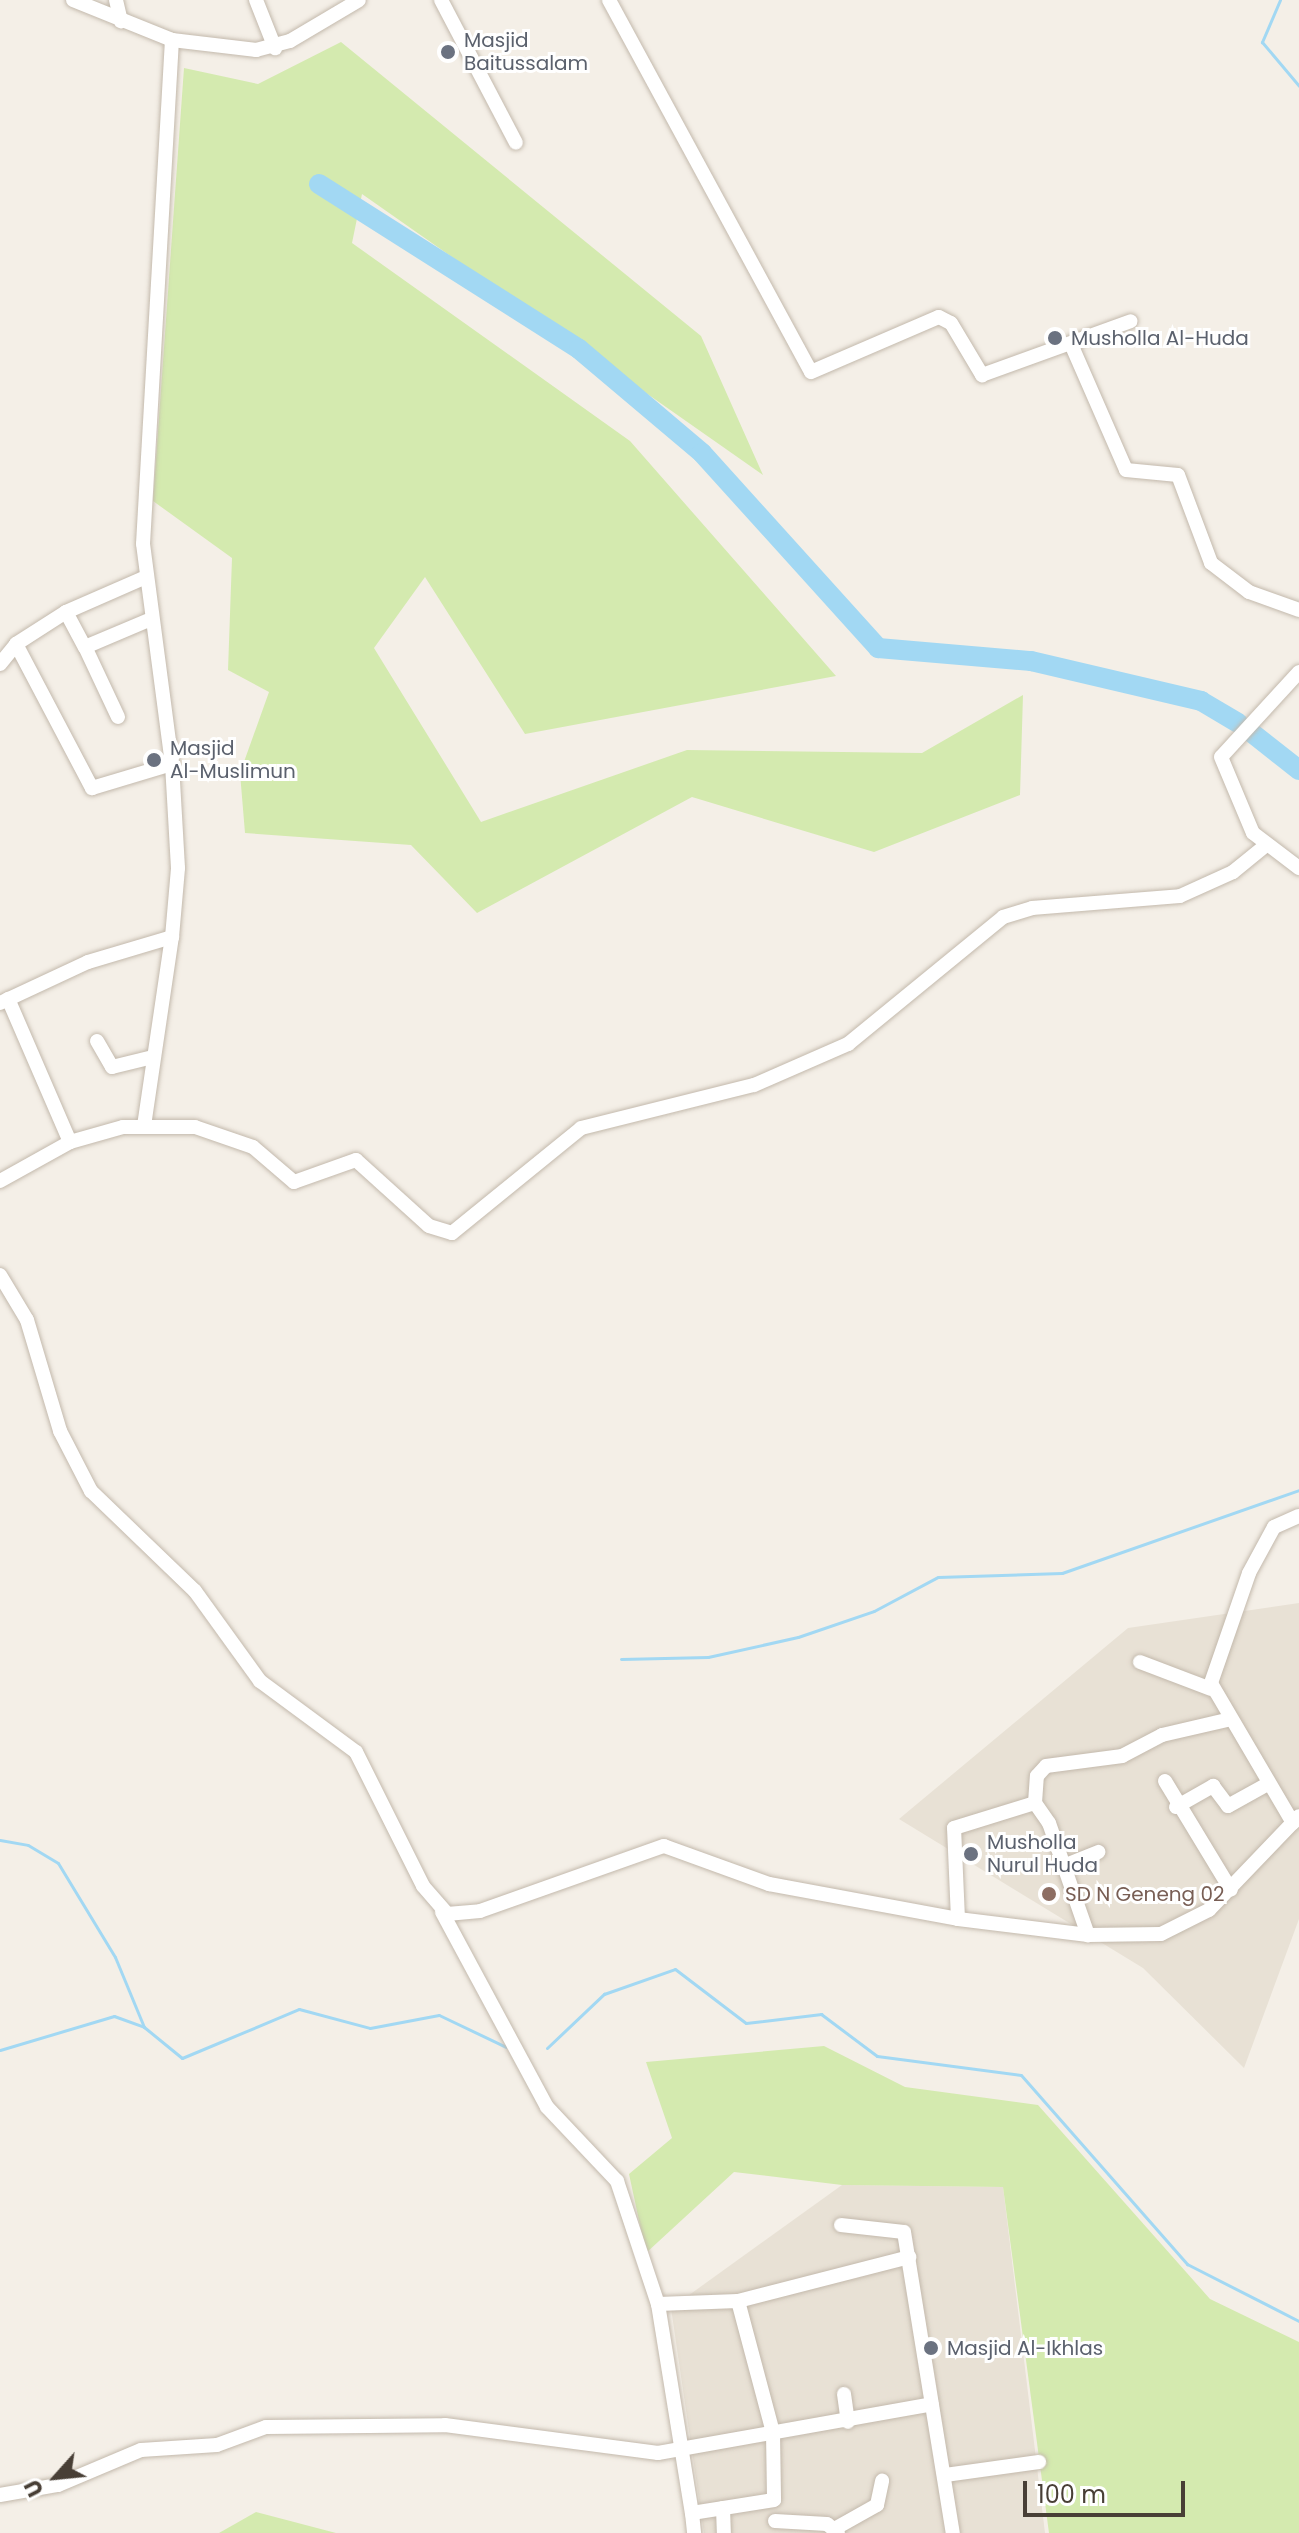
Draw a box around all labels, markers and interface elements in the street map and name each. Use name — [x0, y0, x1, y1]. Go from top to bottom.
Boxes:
place label: Masjid Baitussalam — [464, 28, 588, 75]
marker: Masjid Baitussalam — [439, 43, 457, 61]
place label: Musholla Al-Huda — [1071, 326, 1249, 350]
marker: Musholla Al-Huda — [1046, 329, 1064, 347]
place label: Masjid Al-Muslimun — [170, 736, 296, 783]
marker: Masjid Al-Muslimun — [145, 751, 163, 769]
place label: Musholla Nurul Huda — [987, 1830, 1098, 1877]
marker: Musholla Nurul Huda — [962, 1845, 980, 1863]
place label: SD N Geneng 02 — [1065, 1882, 1224, 1906]
marker: SD N Geneng 02 — [1040, 1885, 1058, 1903]
place label: Masjid Al-Ikhlas — [947, 2336, 1103, 2360]
marker: Masjid Al-Ikhlas — [922, 2339, 940, 2357]
north arrow — [16, 2437, 96, 2517]
scale bar — [1027, 2465, 1189, 2515]
text: U — [17, 2474, 52, 2502]
text: 100 m — [1037, 2478, 1106, 2511]

